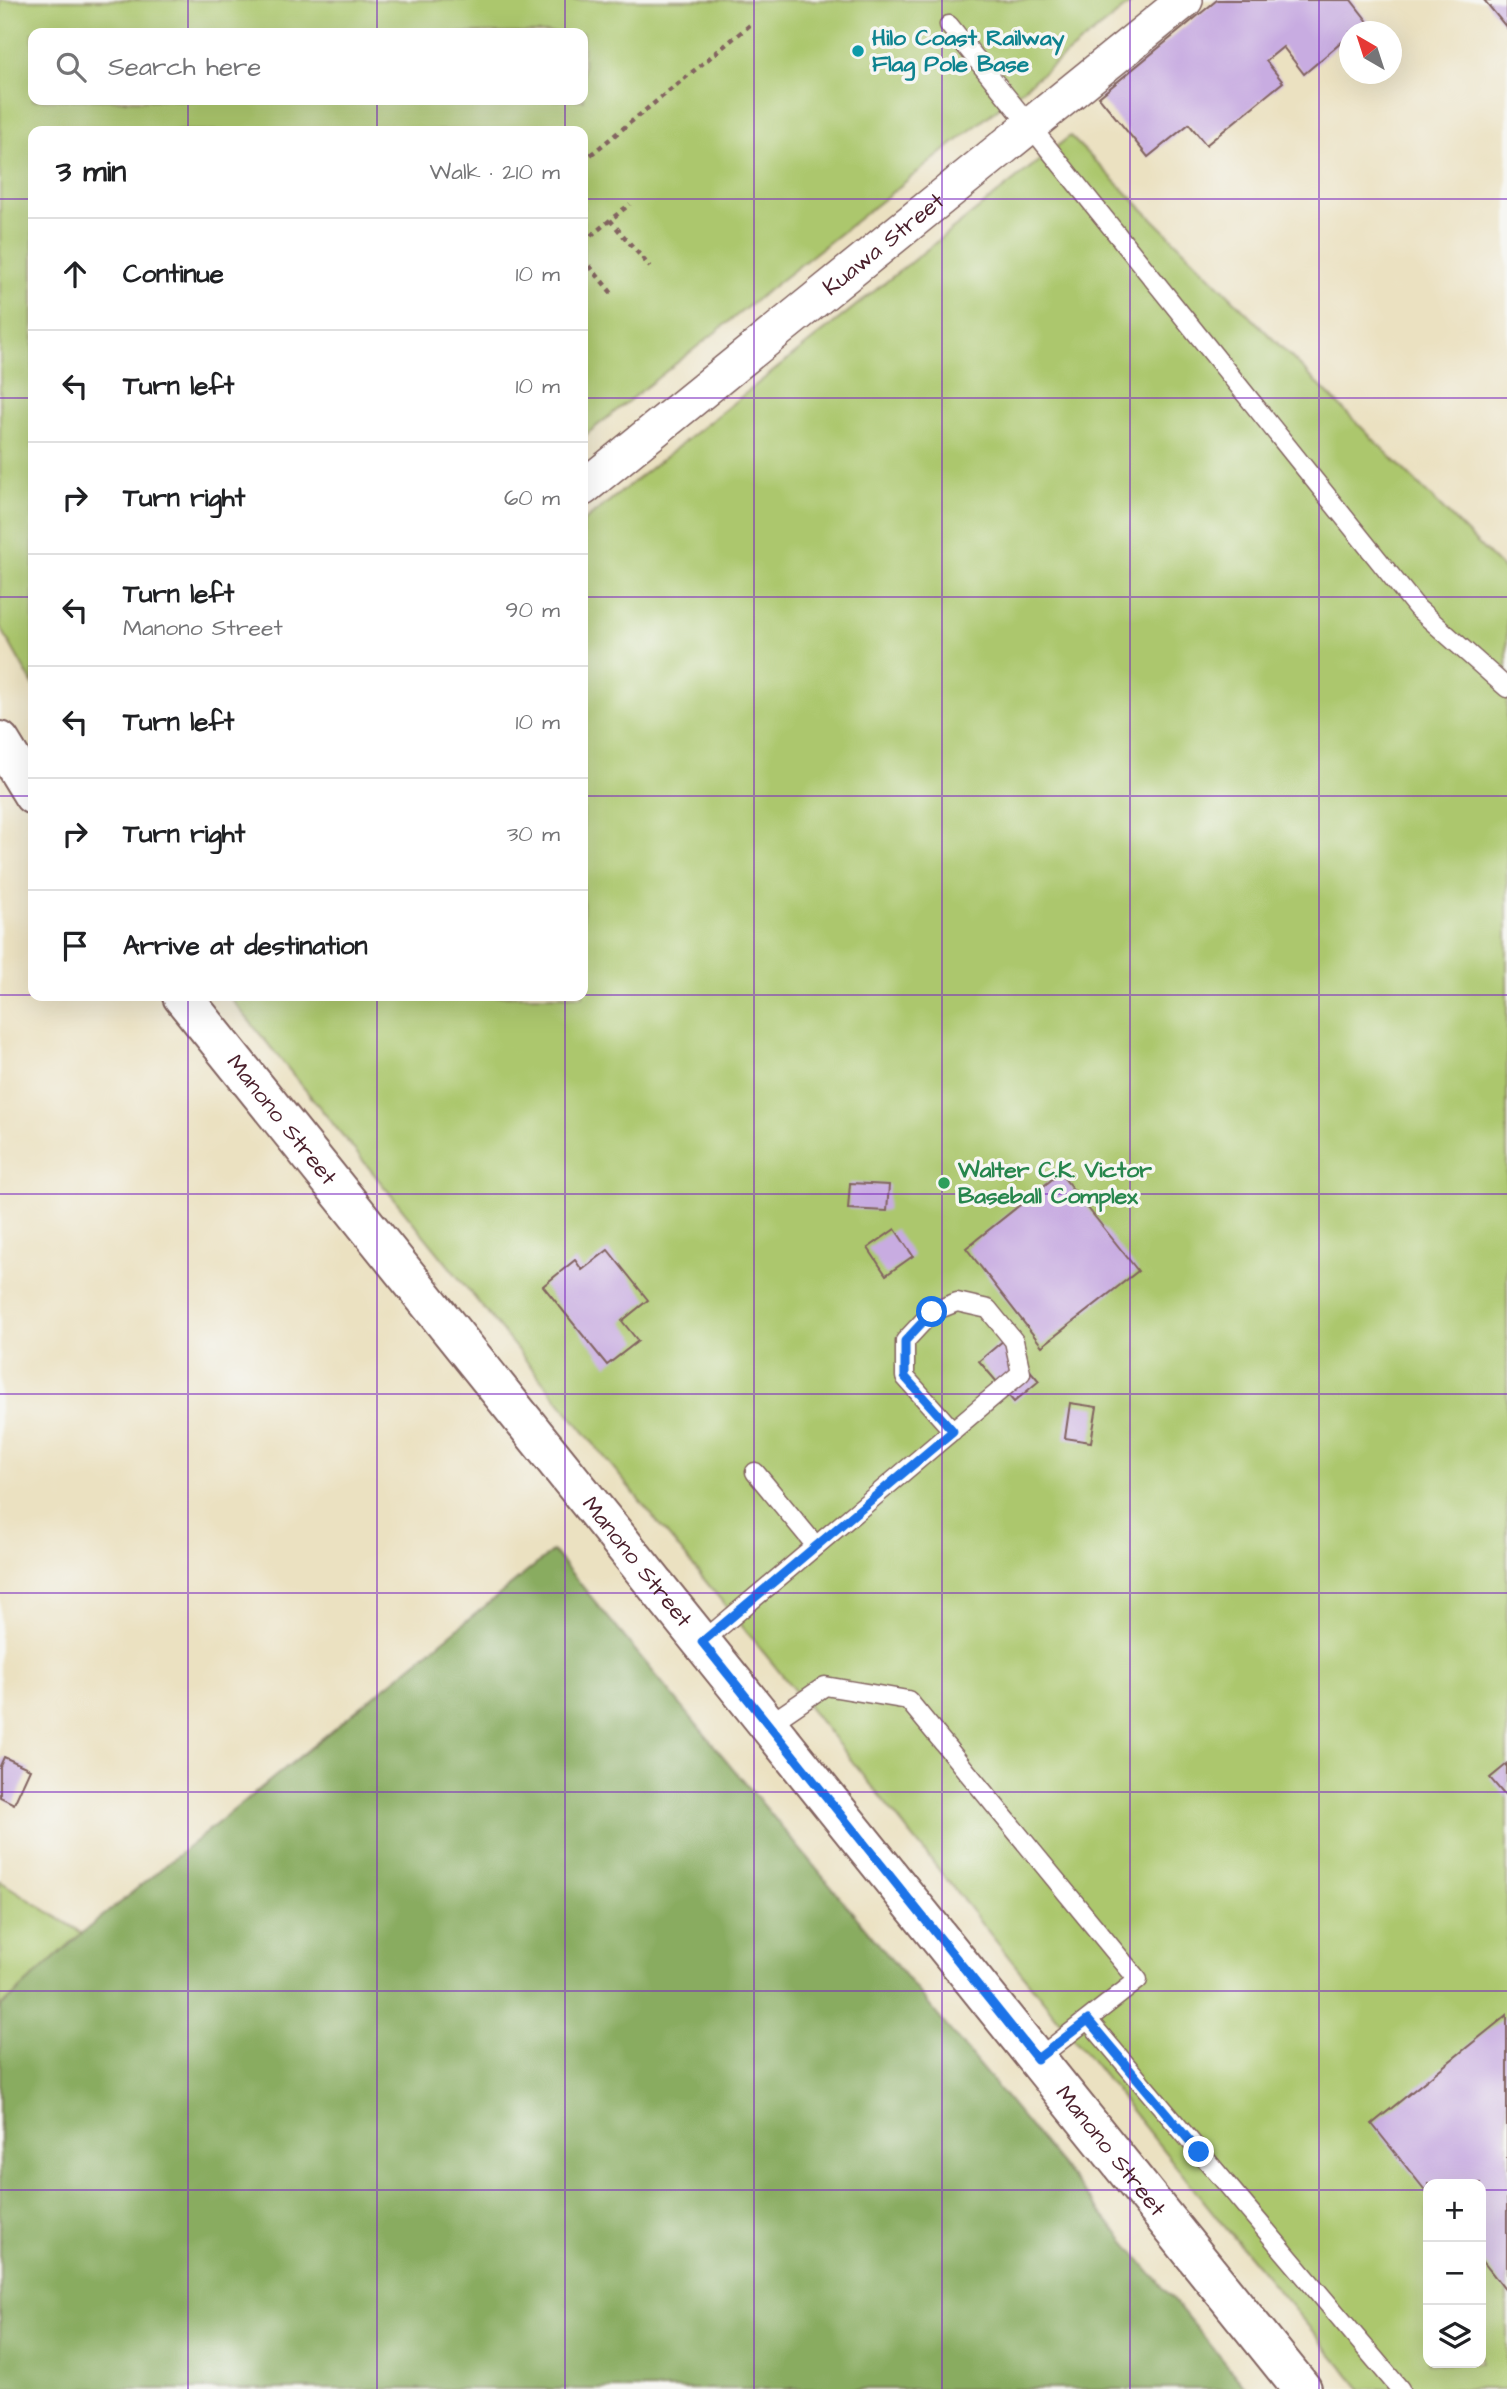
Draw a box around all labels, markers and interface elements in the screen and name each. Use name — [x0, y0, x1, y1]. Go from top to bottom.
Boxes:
north arrow — [1339, 21, 1402, 84]
place label: Hilo Coast Railway Flag Pole Base — [872, 22, 1065, 81]
search box — [28, 28, 588, 105]
marker: Hilo Coast Railway Flag Pole Base — [850, 43, 866, 59]
icon: search — [52, 48, 90, 86]
text: Search here — [108, 49, 261, 85]
text: 3 min — [56, 151, 126, 193]
text: Walk · 210 m — [430, 156, 560, 188]
street label: Kuawa Street — [816, 185, 952, 303]
icon: ahead — [56, 255, 94, 293]
text: Continue — [123, 256, 224, 292]
text: 10 m — [515, 258, 560, 290]
icon: left — [56, 367, 94, 405]
text: Turn left — [123, 368, 234, 404]
text: 10 m — [515, 370, 560, 402]
icon: right — [56, 479, 94, 517]
text: Turn right — [123, 480, 245, 516]
text: 60 m — [504, 482, 560, 514]
text: Turn left — [123, 576, 234, 612]
icon: left — [56, 591, 94, 629]
text: 90 m — [505, 594, 560, 626]
text: Manono Street — [123, 612, 283, 644]
icon: left — [56, 703, 94, 741]
text: Turn left — [123, 704, 234, 740]
text: 10 m — [515, 706, 560, 738]
icon: right — [56, 815, 94, 853]
text: Turn right — [123, 816, 245, 852]
text: 30 m — [507, 818, 560, 850]
icon: arrive — [56, 927, 94, 965]
text: Arrive at destination — [123, 928, 368, 964]
street label: Manono Street — [219, 1048, 345, 1193]
place label: Walter C.K. Victor Baseball Complex — [957, 1154, 1152, 1212]
marker: Walter C.K. Victor Baseball Complex — [936, 1175, 952, 1191]
route start — [916, 1296, 947, 1327]
street label: Manono Street — [574, 1489, 700, 1635]
street label: Manono Street — [1048, 2079, 1174, 2224]
route end — [1183, 2136, 1214, 2167]
map controls — [1423, 2179, 1486, 2368]
button: + — [1423, 2179, 1486, 2242]
button: − — [1423, 2242, 1486, 2305]
button: layers — [1423, 2305, 1486, 2368]

